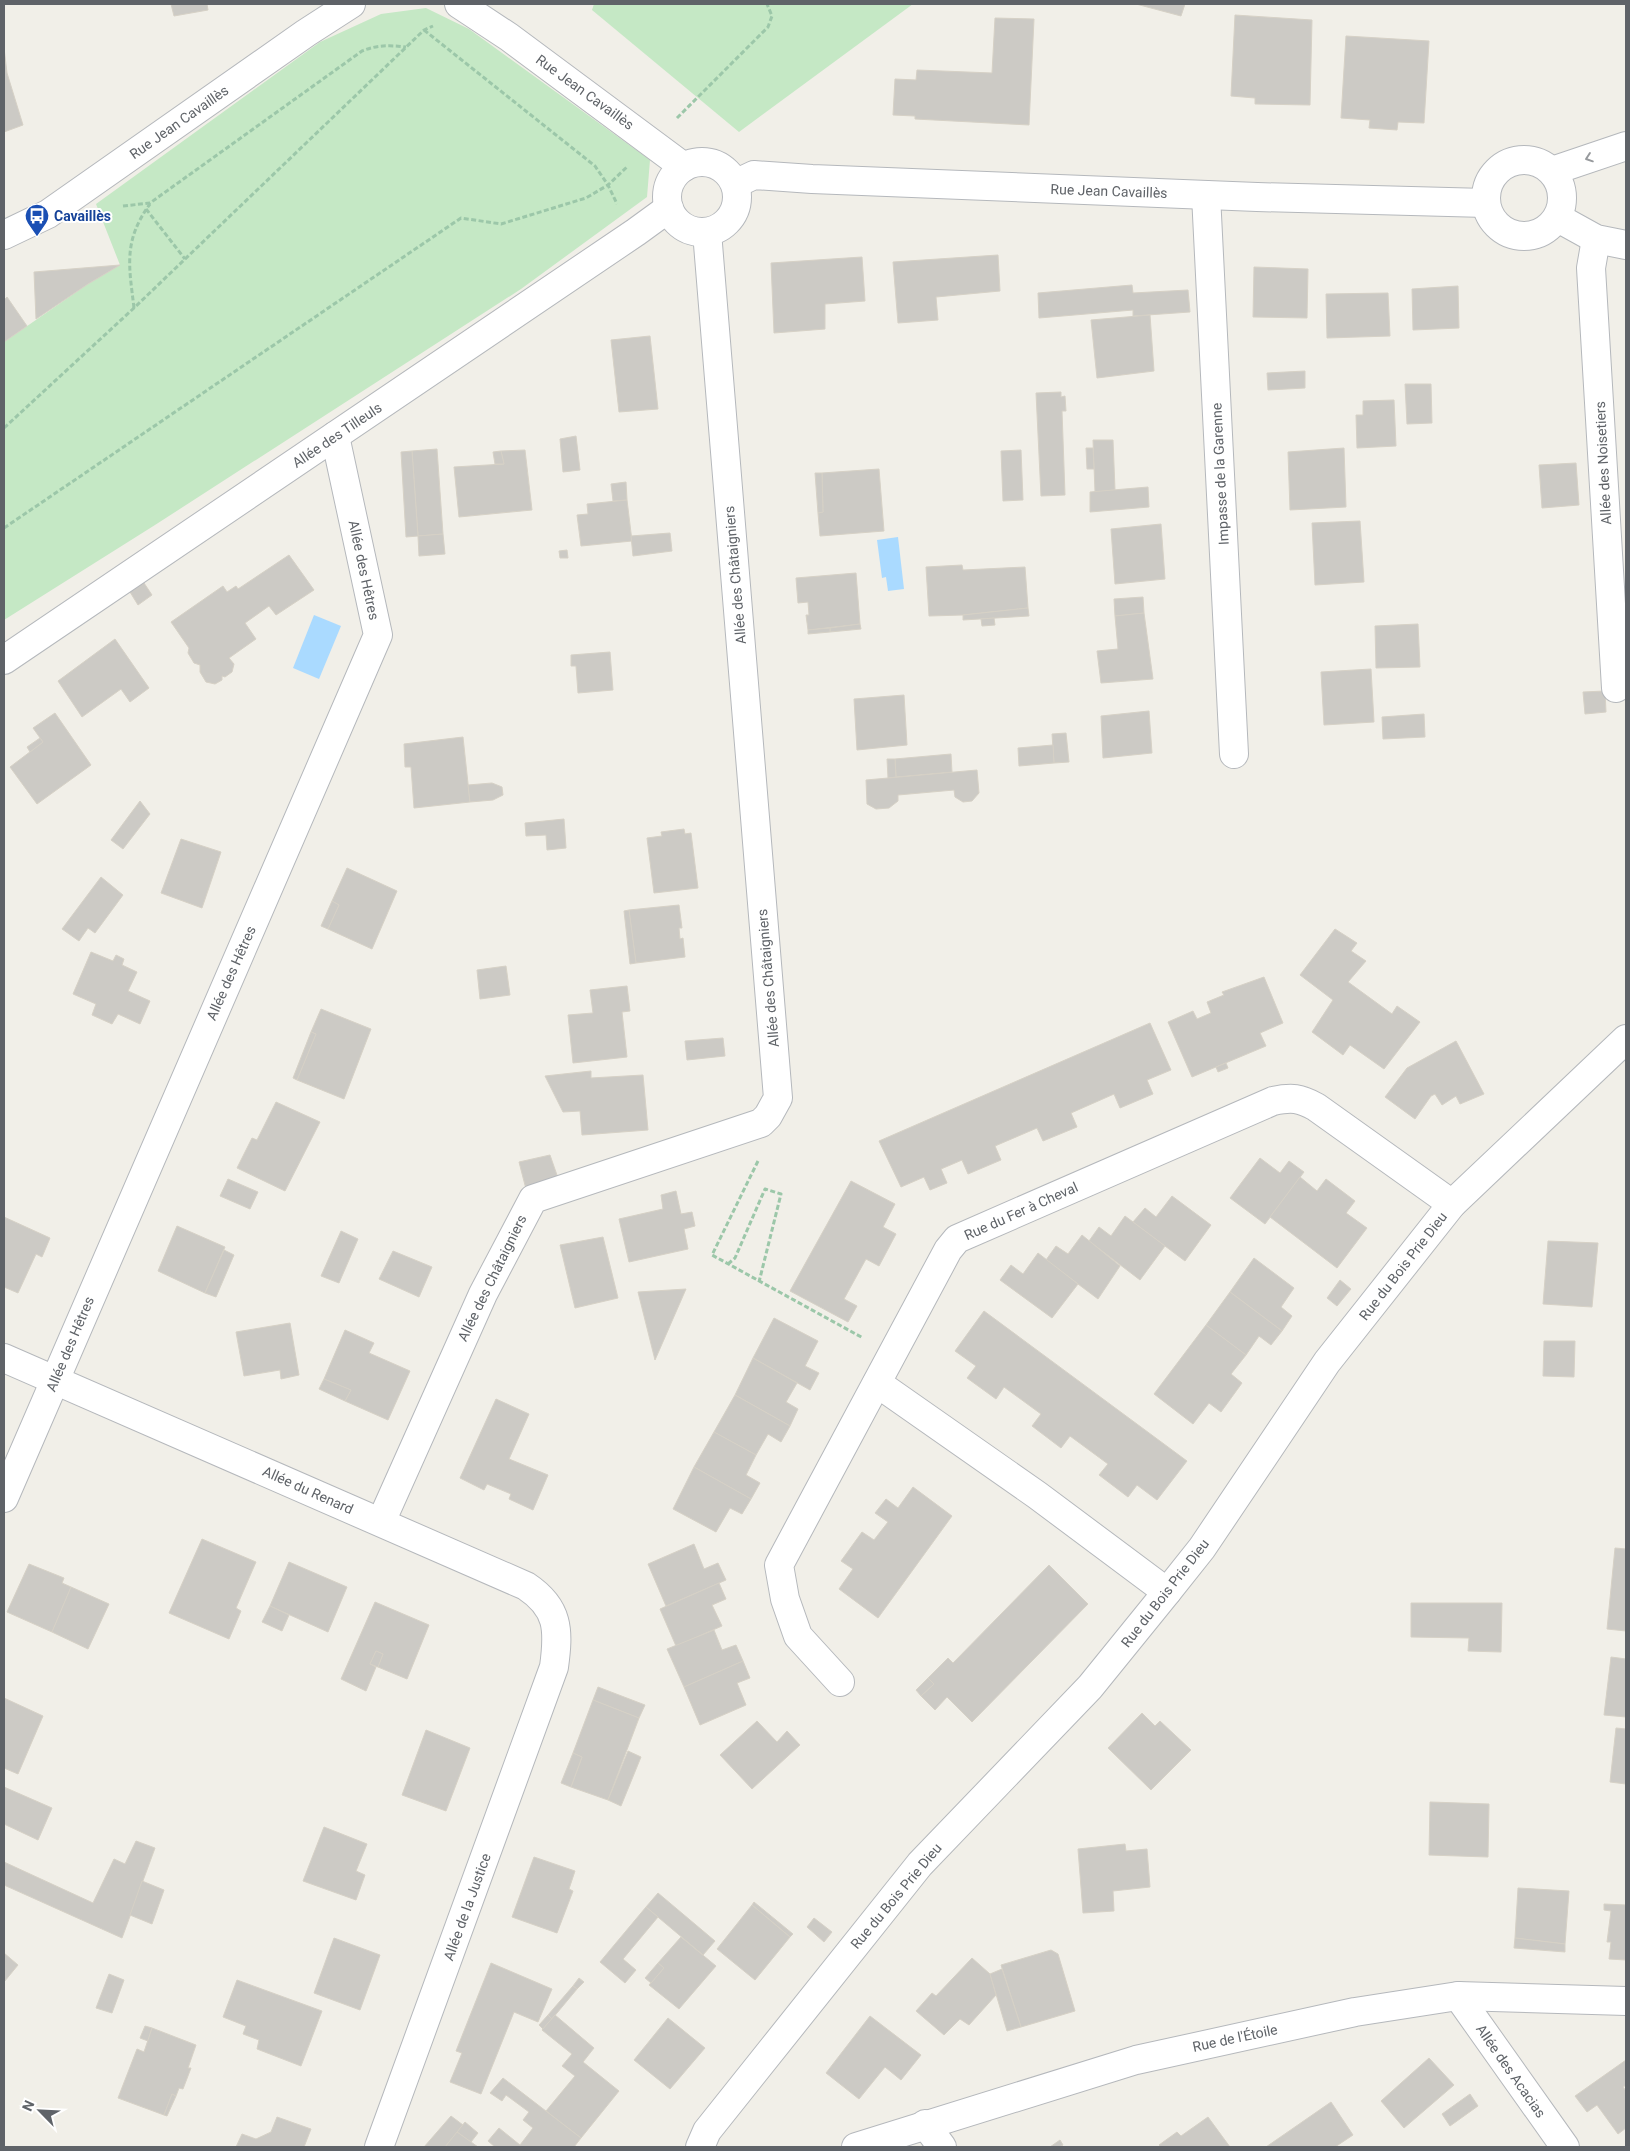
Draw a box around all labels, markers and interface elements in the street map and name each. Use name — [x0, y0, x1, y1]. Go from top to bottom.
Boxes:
street label: Rue Jean Cavaillès — [533, 51, 637, 133]
street label: Rue Jean Cavaillès — [126, 82, 232, 162]
one-way arrow — [1585, 153, 1594, 163]
street label: Rue Jean Cavaillès — [1050, 181, 1168, 201]
bus stop icon: Cavaillès — [24, 203, 50, 237]
place label: Cavaillès — [54, 208, 111, 224]
street label: Allée des Tilleuls — [289, 399, 385, 471]
street label: Allée des Noisetiers — [1592, 401, 1614, 525]
street label: Impasse de la Garenne — [1208, 403, 1232, 545]
street label: Allée des Châtaigniers — [721, 505, 749, 645]
street label: Allée des Hêtres — [346, 519, 382, 621]
street label: Allée des Châtaigniers — [754, 908, 782, 1048]
street label: Allée des Hêtres — [203, 923, 259, 1023]
street label: Rue du Fer à Cheval — [962, 1179, 1080, 1243]
street label: Rue du Bois Prie Dieu — [1356, 1209, 1450, 1323]
street label: Allée des Châtaigniers — [454, 1212, 530, 1344]
street label: Allée des Hêtres — [43, 1294, 97, 1394]
street label: Allée du Renard — [260, 1463, 356, 1517]
street label: Rue du Bois Prie Dieu — [1118, 1536, 1212, 1650]
street label: Rue du Bois Prie Dieu — [847, 1840, 945, 1952]
street label: Allée de la Justice — [440, 1851, 494, 1963]
street label: Rue de l'Étoile — [1191, 2020, 1279, 2055]
street label: Allée des Acacias — [1473, 2021, 1549, 2121]
north arrow — [15, 2086, 65, 2136]
text: N — [19, 2098, 37, 2113]

